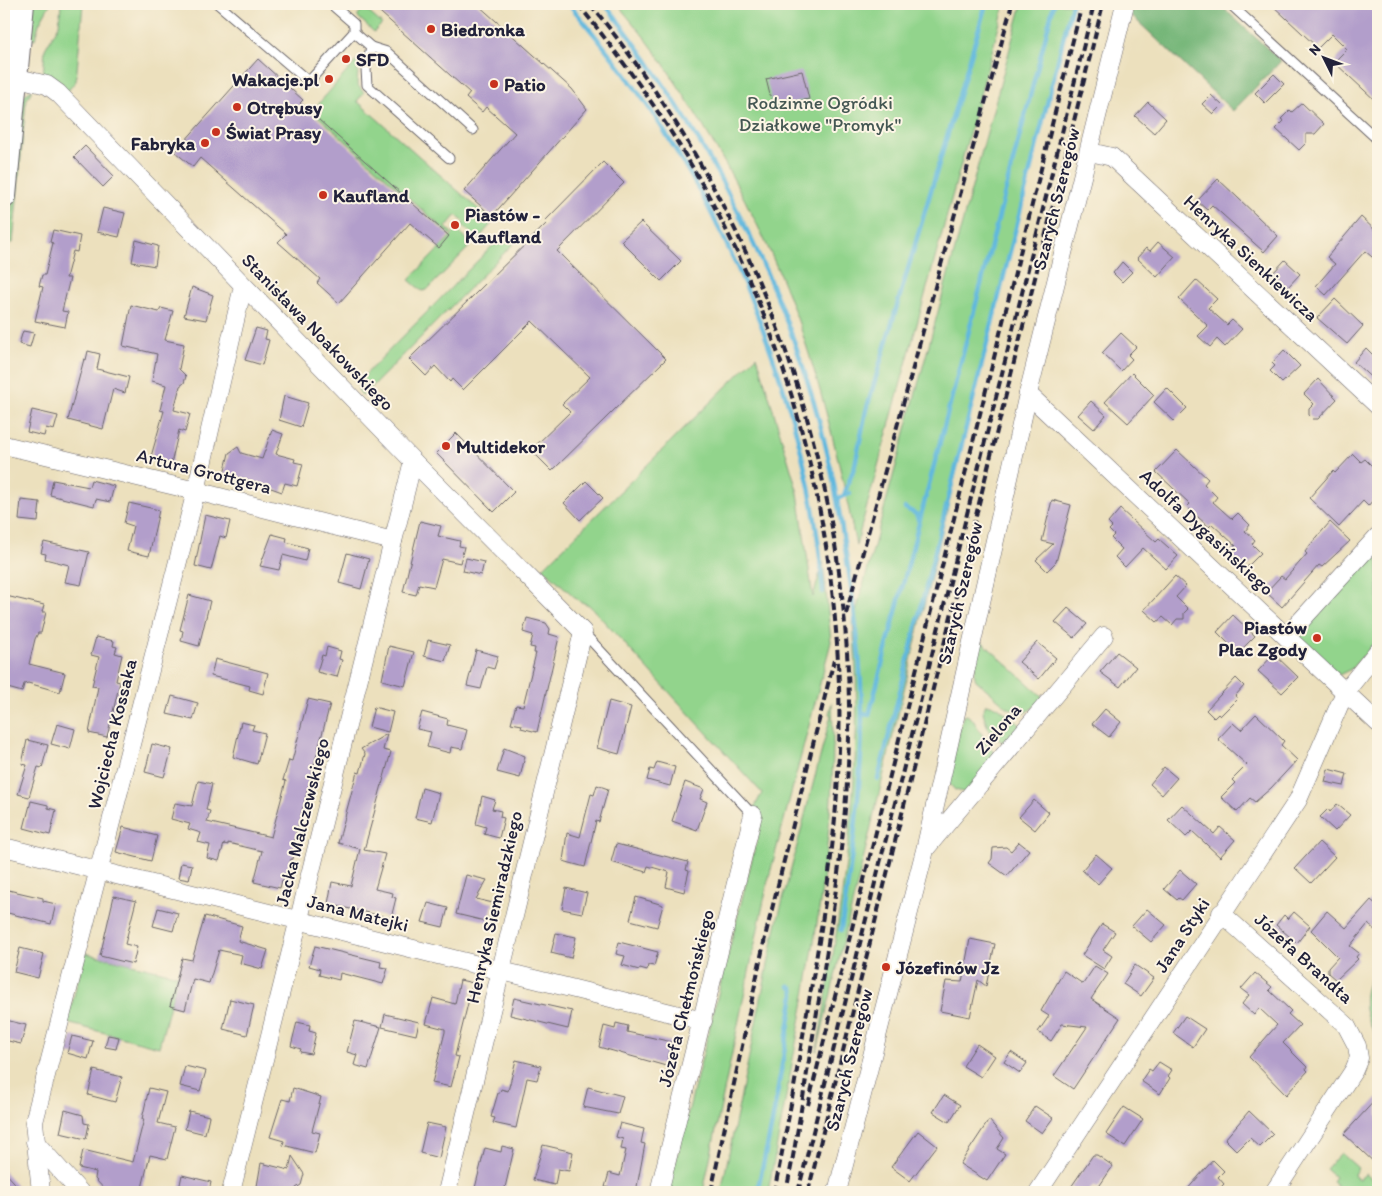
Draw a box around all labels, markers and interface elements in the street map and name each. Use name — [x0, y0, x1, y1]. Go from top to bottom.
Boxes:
place label: Biedronka — [441, 18, 526, 41]
marker: Biedronka — [425, 23, 437, 35]
north arrow — [1300, 32, 1350, 82]
text: N — [1305, 40, 1324, 59]
place label: SFD — [356, 48, 390, 71]
marker: SFD — [340, 53, 352, 65]
place label: Wakacje.pl — [232, 68, 320, 91]
marker: Wakacje.pl — [323, 73, 335, 85]
place label: Patio — [504, 73, 546, 96]
marker: Patio — [488, 78, 500, 90]
park label: Rodzinne Ogródki Działkowe "Promyk" — [739, 91, 901, 136]
place label: Otrębusy — [247, 96, 322, 119]
marker: Otrębusy — [231, 101, 243, 113]
place label: Świat Prasy — [226, 121, 321, 144]
street label: Szarych Szeregów — [1027, 125, 1085, 273]
marker: Świat Prasy — [210, 126, 222, 138]
place label: Fabryka — [131, 132, 196, 155]
marker: Fabryka — [199, 137, 211, 149]
place label: Kaufland — [333, 184, 410, 207]
marker: Kaufland — [317, 189, 329, 201]
street label: Henryka Sienkiewicza — [1179, 190, 1323, 326]
place label: Piastów - Kaufland — [465, 203, 542, 248]
marker: Piastów - Kaufland — [449, 219, 461, 231]
street label: Stanisława Noakowskiego — [237, 249, 399, 415]
place label: Multidekor — [456, 435, 546, 458]
marker: Multidekor — [440, 440, 452, 452]
street label: Artura Grottgera — [134, 443, 274, 499]
street label: Adolfa Dygasińskiego — [1135, 464, 1279, 600]
street label: Szarych Szeregów — [932, 519, 988, 667]
place label: Piastów Plac Zgody — [1218, 616, 1307, 661]
marker: Piastów Plac Zgody — [1311, 632, 1323, 644]
street label: Wojciecha Kossaka — [82, 656, 142, 812]
street label: Zielona — [970, 699, 1026, 759]
street label: Jacka Malczewskiego — [270, 735, 334, 909]
street label: Henryka Siemiradzkiego — [461, 808, 527, 1006]
street label: Jana Matejki — [305, 889, 411, 937]
street label: Jana Styki — [1149, 893, 1215, 977]
street label: Józefa Chełmońskiego — [653, 907, 719, 1089]
street label: Józefa Brandta — [1250, 908, 1358, 1008]
place label: Józefinów Jz — [895, 956, 1000, 979]
marker: Józefinów Jz — [880, 961, 892, 973]
street label: Szarych Szeregów — [820, 986, 878, 1134]

